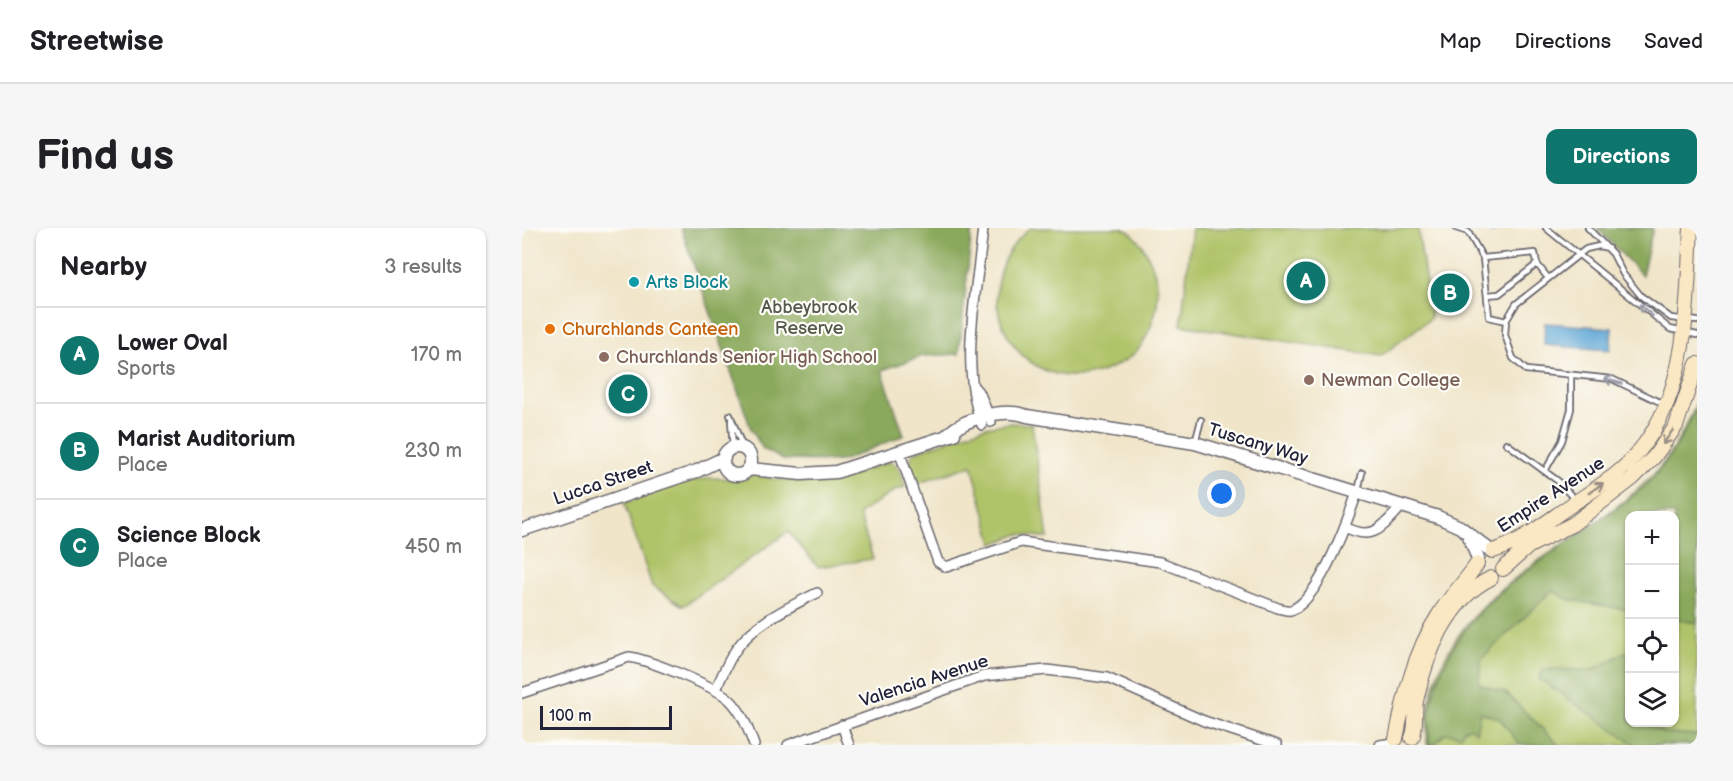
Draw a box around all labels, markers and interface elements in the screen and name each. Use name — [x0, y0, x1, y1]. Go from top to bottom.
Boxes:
text: Streetwise — [30, 25, 163, 58]
text: Map — [1439, 29, 1482, 54]
text: Directions — [1515, 29, 1611, 54]
text: Saved — [1644, 29, 1703, 54]
button: Directions — [1546, 129, 1697, 184]
text: Find us — [36, 131, 174, 182]
text: Nearby — [60, 252, 147, 283]
text: 3 results — [384, 255, 462, 279]
pin: A — [1286, 259, 1326, 304]
pin: B — [1430, 270, 1470, 316]
place label: Arts Block — [646, 272, 728, 293]
marker: Arts Block — [627, 275, 641, 289]
park label: Abbeybrook Reserve — [761, 297, 857, 339]
one-way arrow — [1639, 303, 1654, 317]
place label: Churchlands Canteen — [562, 319, 738, 340]
marker: Churchlands Canteen — [543, 322, 557, 336]
text: Lower Oval — [117, 330, 228, 357]
text: A — [73, 343, 86, 367]
text: 170 m — [411, 343, 462, 367]
place label: Churchlands Senior High School — [616, 347, 877, 368]
marker: Churchlands Senior High School — [597, 350, 611, 364]
text: Sports — [117, 357, 175, 381]
place label: Newman College — [1321, 370, 1460, 391]
pin: C — [608, 372, 648, 416]
marker: Newman College — [1302, 373, 1316, 387]
one-way arrow — [1604, 375, 1623, 386]
street label: Tuscany Way — [1206, 419, 1311, 469]
text: Marist Auditorium — [117, 426, 296, 453]
one-way arrow — [1662, 429, 1674, 445]
text: B — [72, 439, 87, 463]
text: 230 m — [405, 439, 462, 463]
street label: Empire Avenue — [1493, 452, 1609, 537]
text: Place — [117, 453, 168, 477]
street label: Lucca Street — [551, 456, 656, 510]
your location — [1207, 479, 1236, 508]
one-way arrow — [1587, 482, 1603, 494]
map controls — [1625, 511, 1679, 727]
button: + — [1625, 511, 1679, 565]
text: Science Block — [117, 522, 260, 549]
text: C — [72, 535, 87, 559]
text: 450 m — [405, 535, 462, 559]
text: Place — [117, 549, 168, 573]
button: − — [1625, 565, 1679, 619]
button: locate — [1625, 619, 1679, 673]
street label: Valencia Avenue — [857, 650, 991, 712]
button: layers — [1625, 673, 1679, 727]
scale bar — [540, 703, 672, 730]
text: 100 m — [549, 707, 592, 726]

